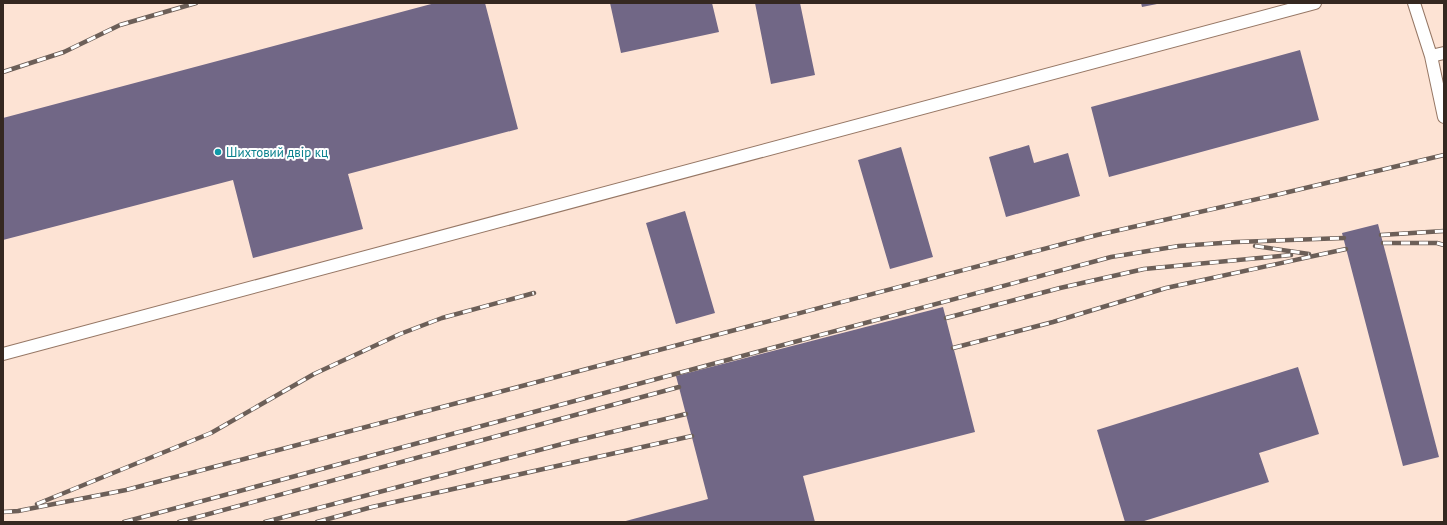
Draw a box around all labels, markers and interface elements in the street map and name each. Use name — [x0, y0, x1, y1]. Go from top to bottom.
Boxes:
place label: Шихтовий двір кц — [226, 144, 328, 161]
marker: Шихтовий двір кц — [213, 147, 223, 157]

